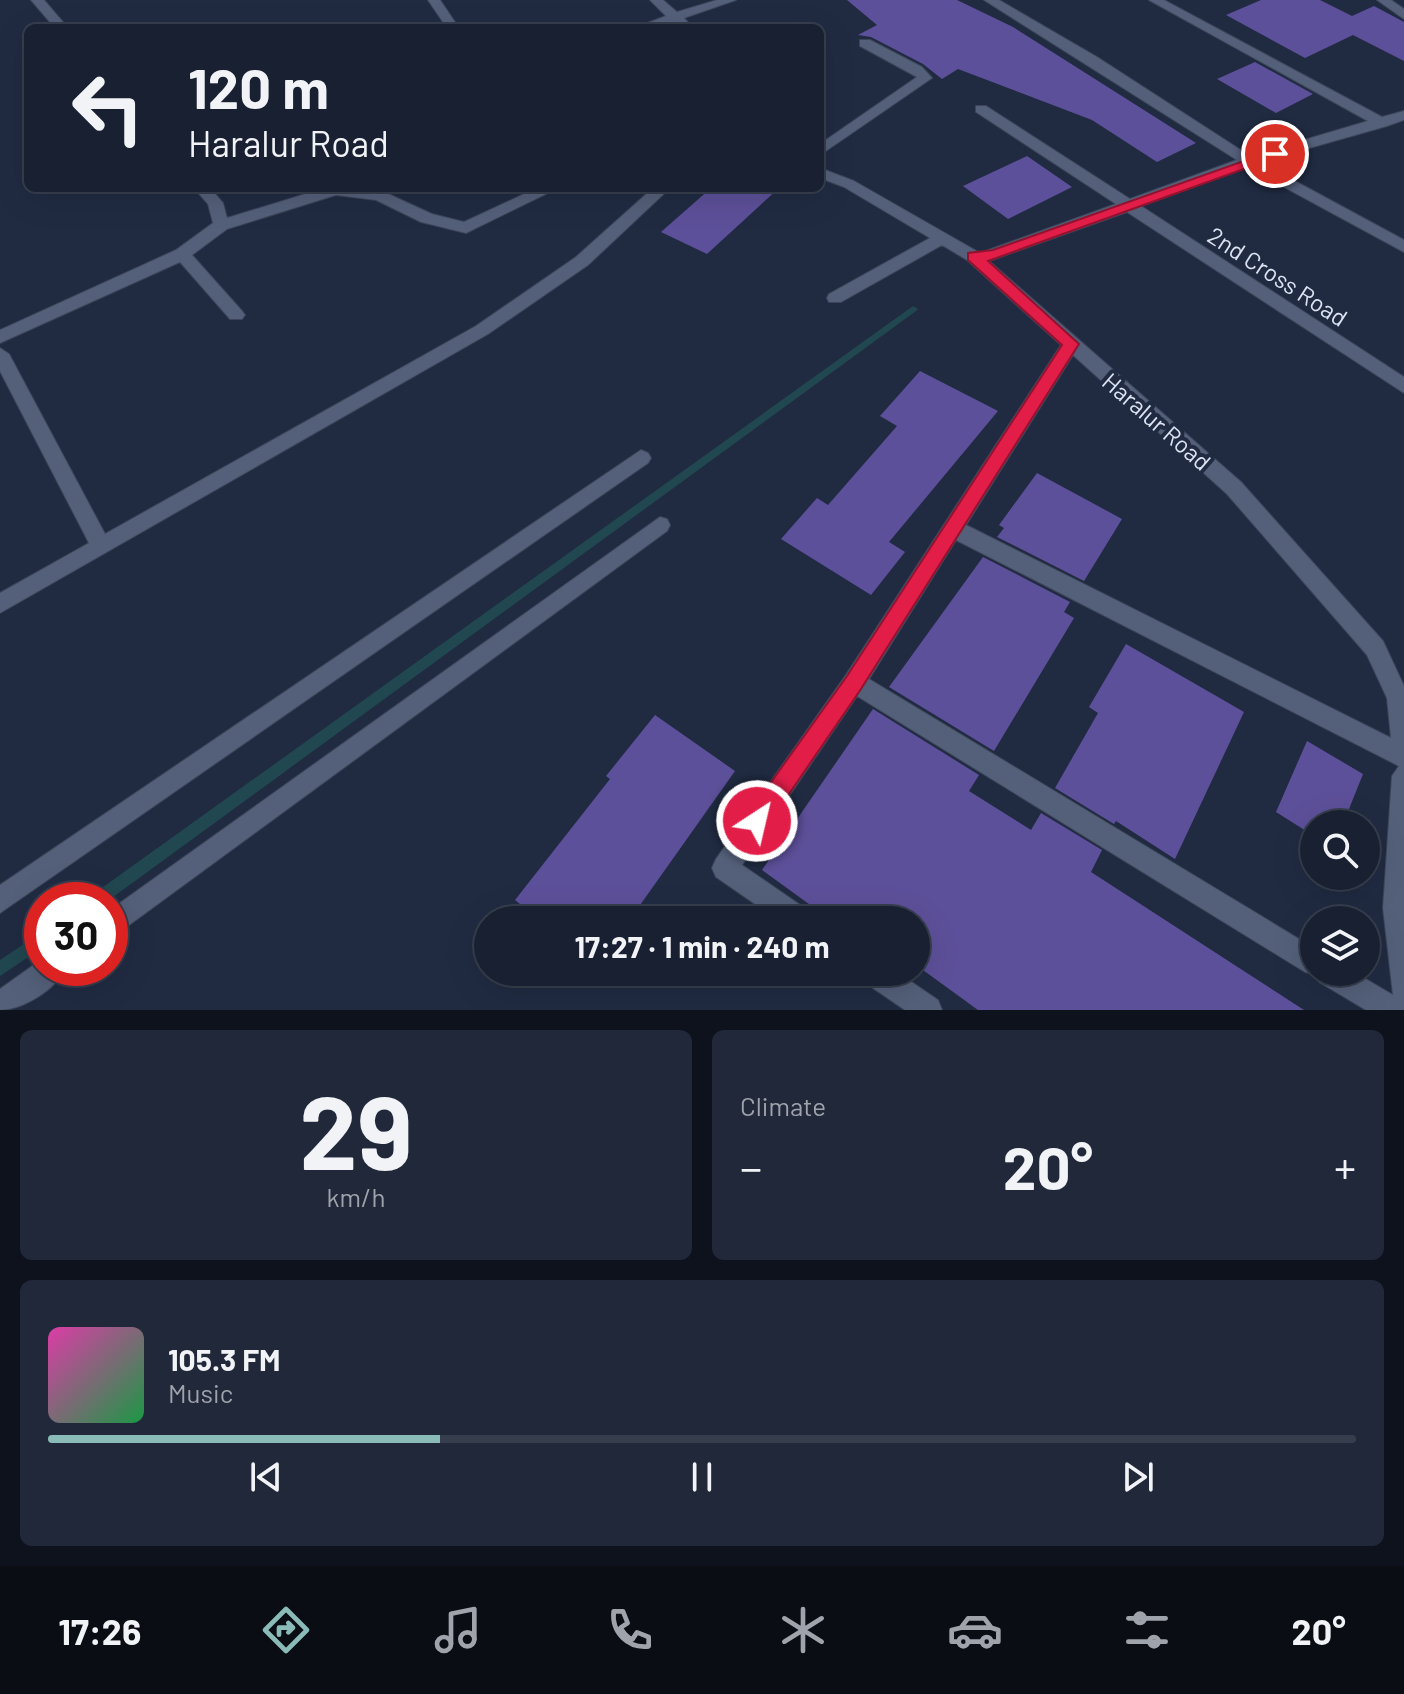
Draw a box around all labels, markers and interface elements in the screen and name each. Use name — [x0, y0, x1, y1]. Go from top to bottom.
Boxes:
text: 120 m — [188, 53, 329, 120]
icon: left — [56, 56, 160, 160]
pin — [1241, 120, 1309, 188]
text: Haralur Road — [188, 121, 389, 164]
icon: arrive — [1253, 132, 1297, 176]
street label: 2nd Cross Road — [1203, 220, 1353, 332]
street label: Haralur Road — [1097, 366, 1217, 476]
position arrow — [715, 779, 799, 863]
map controls — [1300, 810, 1380, 986]
button: search — [1300, 810, 1380, 890]
speed limit sign: 30 — [24, 882, 128, 986]
button: layers — [1300, 906, 1380, 986]
text: 17:27 · 1 min · 240 m — [574, 928, 830, 964]
text: 29 — [299, 1066, 413, 1191]
text: Climate — [740, 1090, 826, 1121]
text: 20° — [1003, 1130, 1093, 1202]
text: − — [740, 1140, 762, 1193]
text: + — [1334, 1140, 1356, 1193]
text: km/h — [327, 1181, 385, 1212]
text: 105.3 FM — [168, 1341, 280, 1377]
text: Music — [168, 1377, 233, 1408]
icon: previous — [244, 1455, 288, 1499]
icon: pause — [680, 1455, 724, 1499]
icon: next — [1116, 1455, 1160, 1499]
icon: directions — [258, 1602, 314, 1658]
icon: music — [430, 1602, 486, 1658]
icon: phone — [602, 1602, 658, 1658]
icon: climate — [775, 1602, 831, 1658]
icon: car — [947, 1602, 1003, 1658]
icon: filters — [1119, 1602, 1175, 1658]
text: 17:26 — [58, 1609, 141, 1652]
text: 20° — [1292, 1609, 1346, 1652]

